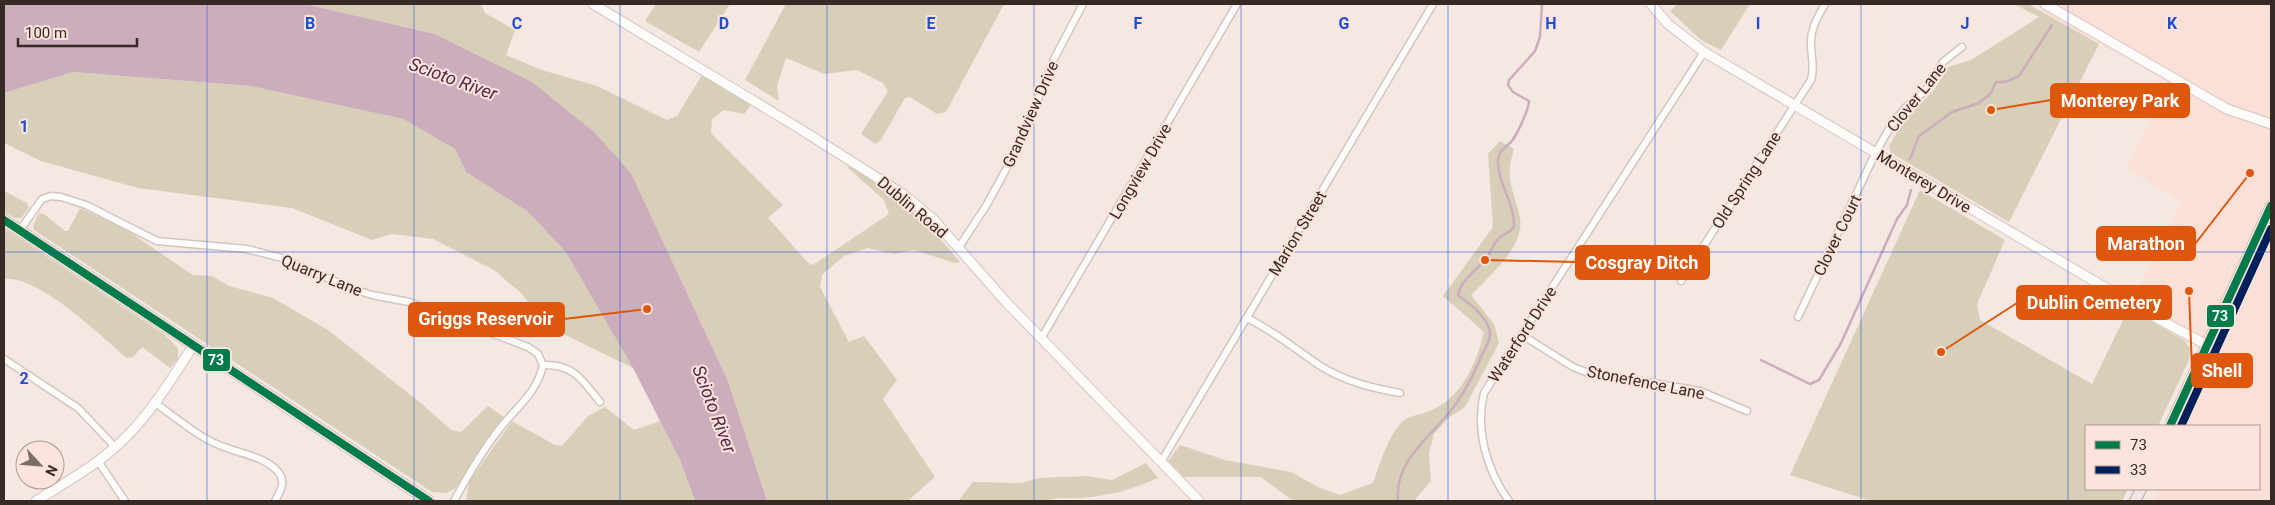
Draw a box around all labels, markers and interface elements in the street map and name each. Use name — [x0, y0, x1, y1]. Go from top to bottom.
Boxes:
text: B — [305, 14, 315, 33]
text: C — [512, 14, 522, 33]
text: D — [719, 14, 729, 33]
text: E — [927, 14, 936, 33]
text: F — [1134, 14, 1143, 33]
text: G — [1339, 14, 1350, 33]
text: H — [1545, 14, 1557, 33]
text: I — [1756, 14, 1760, 33]
text: J — [1961, 14, 1969, 33]
text: K — [2167, 14, 2178, 33]
scale bar — [18, 15, 136, 47]
text: 100 m — [25, 24, 67, 42]
water label: Scioto River — [406, 53, 501, 105]
street label: Grandview Drive — [998, 58, 1062, 170]
street label: Clover Lane — [1883, 59, 1950, 136]
callout: Monterey Park — [2051, 84, 2189, 117]
text: Monterey Park — [2061, 90, 2180, 111]
text: 1 — [19, 117, 29, 136]
street label: Longview Drive — [1105, 120, 1176, 223]
street label: Old Spring Lane — [1708, 128, 1785, 232]
street label: Monterey Drive — [1873, 146, 1974, 217]
street label: Dublin Road — [874, 173, 952, 242]
street label: Marion Street — [1265, 187, 1330, 279]
street label: Clover Court — [1810, 191, 1865, 279]
callout: Marathon — [2097, 227, 2195, 260]
text: Marathon — [2107, 233, 2185, 254]
callout: Cosgray Ditch — [1576, 246, 1709, 279]
street label: Quarry Lane — [279, 251, 365, 300]
text: Cosgray Ditch — [1586, 252, 1698, 273]
street label: Waterford Drive — [1484, 283, 1561, 386]
callout: Dublin Cemetery — [2017, 286, 2171, 319]
text: Dublin Cemetery — [2027, 292, 2162, 313]
callout: Griggs Reservoir — [409, 303, 564, 336]
line badge: 73 — [2206, 304, 2235, 328]
text: Griggs Reservoir — [418, 308, 554, 329]
text: 73 — [2212, 308, 2228, 324]
line badge: 73 — [202, 348, 231, 372]
text: 73 — [208, 352, 224, 368]
callout: Shell — [2192, 354, 2252, 387]
text: Shell — [2202, 360, 2242, 381]
water label: Scioto River — [688, 362, 741, 457]
street label: Stonefence Lane — [1586, 362, 1706, 403]
text: 2 — [19, 369, 29, 388]
legend — [2085, 425, 2260, 490]
text: 73 — [2130, 436, 2147, 454]
north arrow — [15, 440, 65, 490]
text: 33 — [2130, 461, 2147, 479]
text: N — [42, 463, 61, 479]

